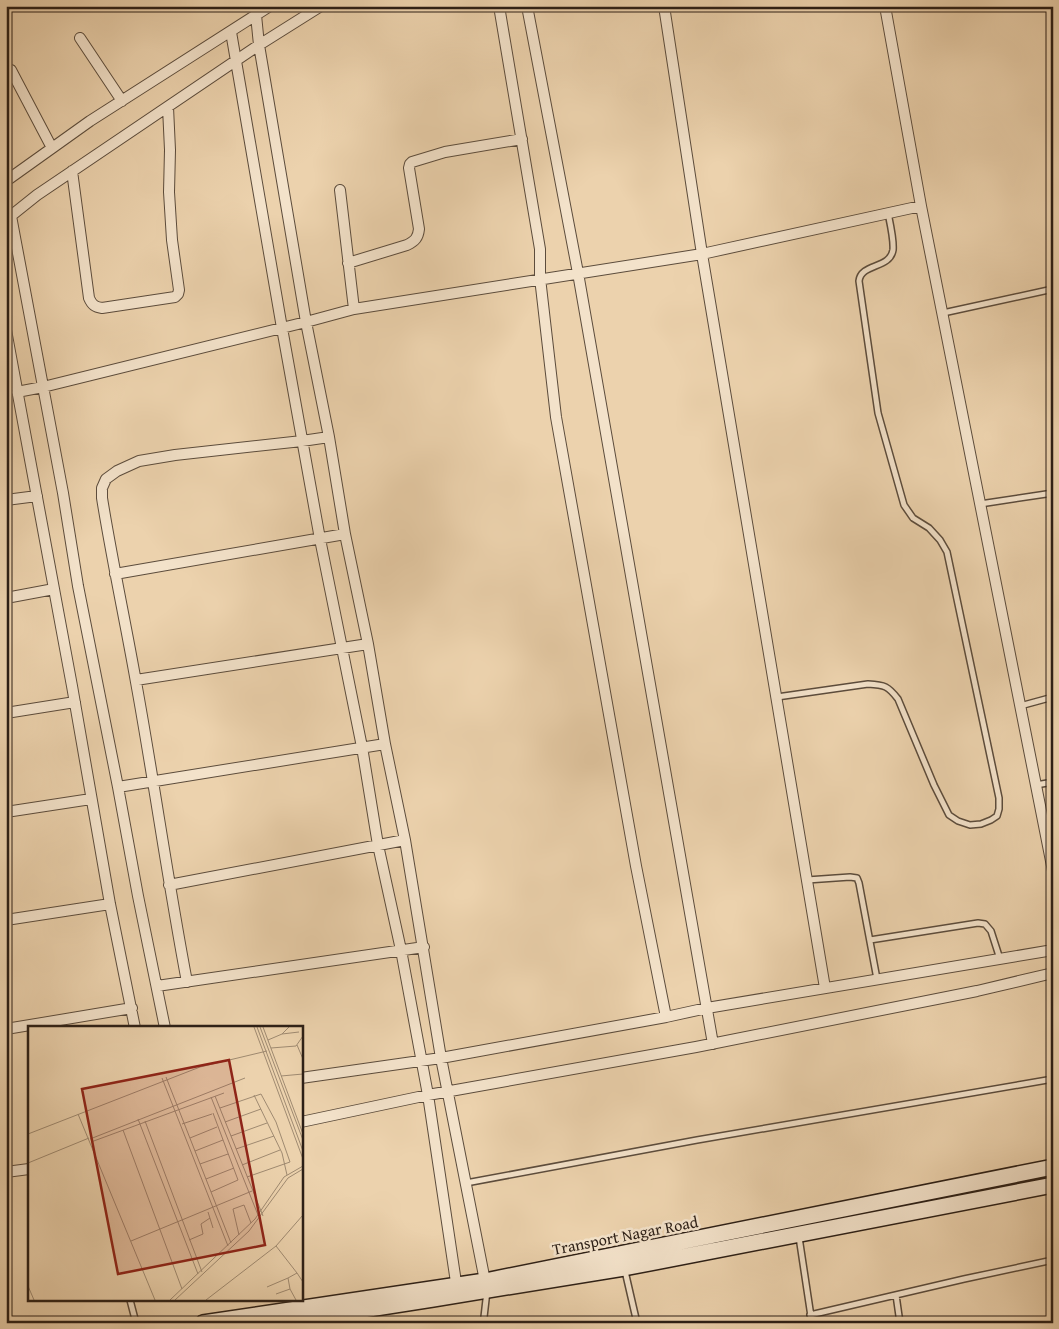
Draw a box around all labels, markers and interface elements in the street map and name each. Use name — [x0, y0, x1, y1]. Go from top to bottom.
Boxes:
inset map — [28, 1026, 302, 1302]
street label: Transport Nagar Road — [550, 1209, 700, 1261]

